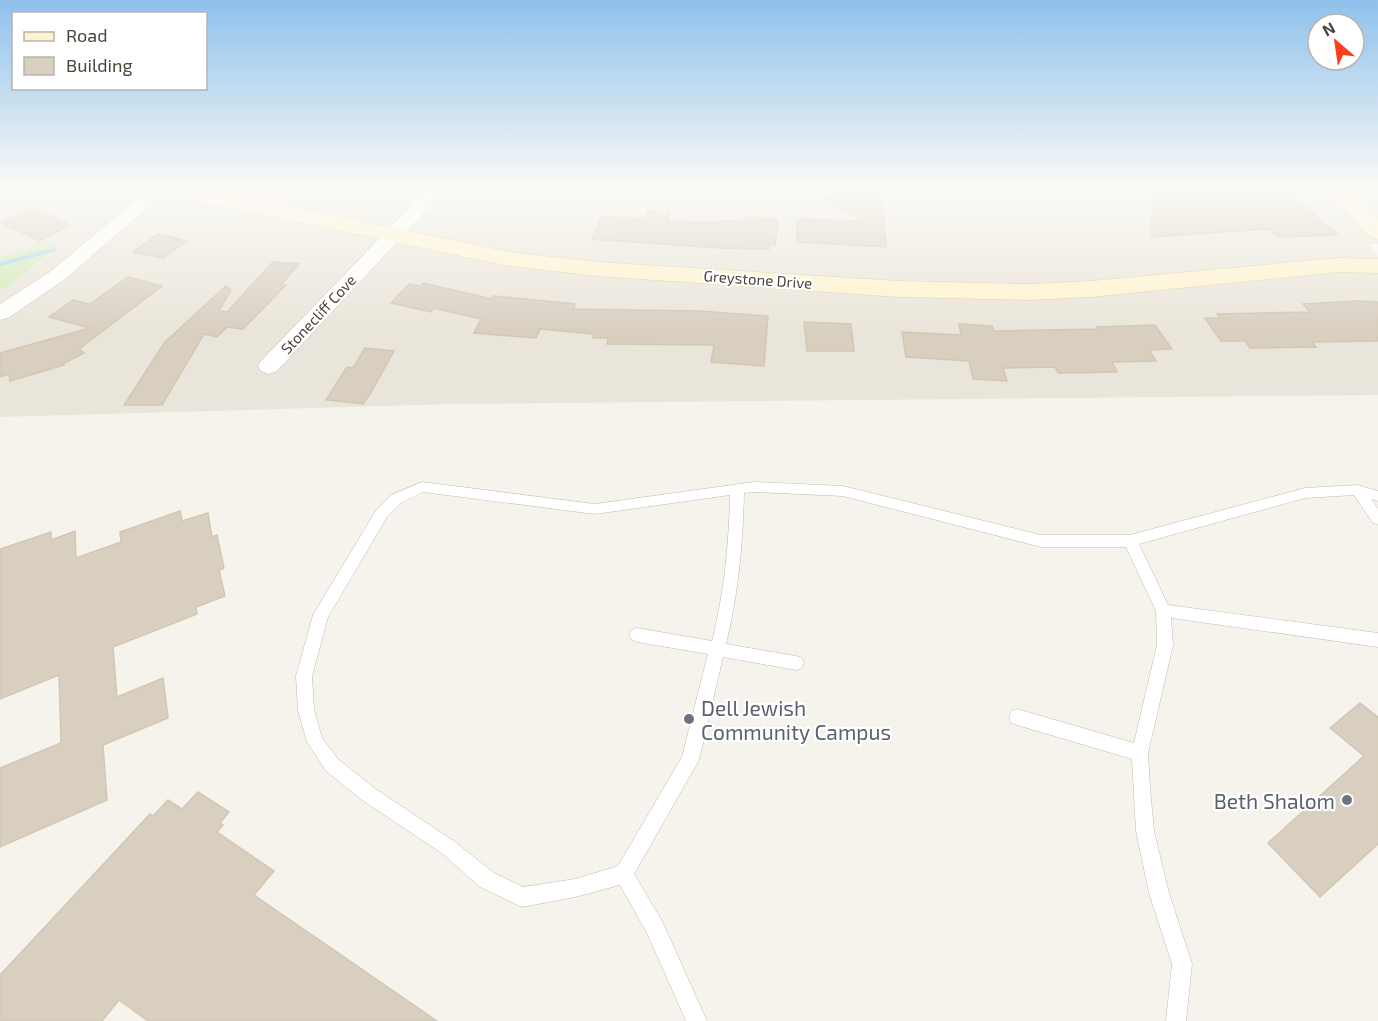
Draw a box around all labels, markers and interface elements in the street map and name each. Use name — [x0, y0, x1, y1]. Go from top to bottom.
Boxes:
legend — [12, 12, 207, 90]
north arrow — [1306, 12, 1366, 72]
text: N — [1319, 17, 1338, 40]
text: Road — [66, 24, 107, 46]
text: Building — [66, 54, 133, 76]
street label: Greystone Drive — [703, 266, 813, 292]
street label: Stonecliff Cove — [277, 271, 359, 357]
place label: Dell Jewish Community Campus — [701, 695, 891, 744]
marker: Dell Jewish Community Campus — [682, 712, 696, 726]
place label: Beth Shalom — [1214, 788, 1335, 813]
marker: Beth Shalom — [1340, 793, 1354, 807]

